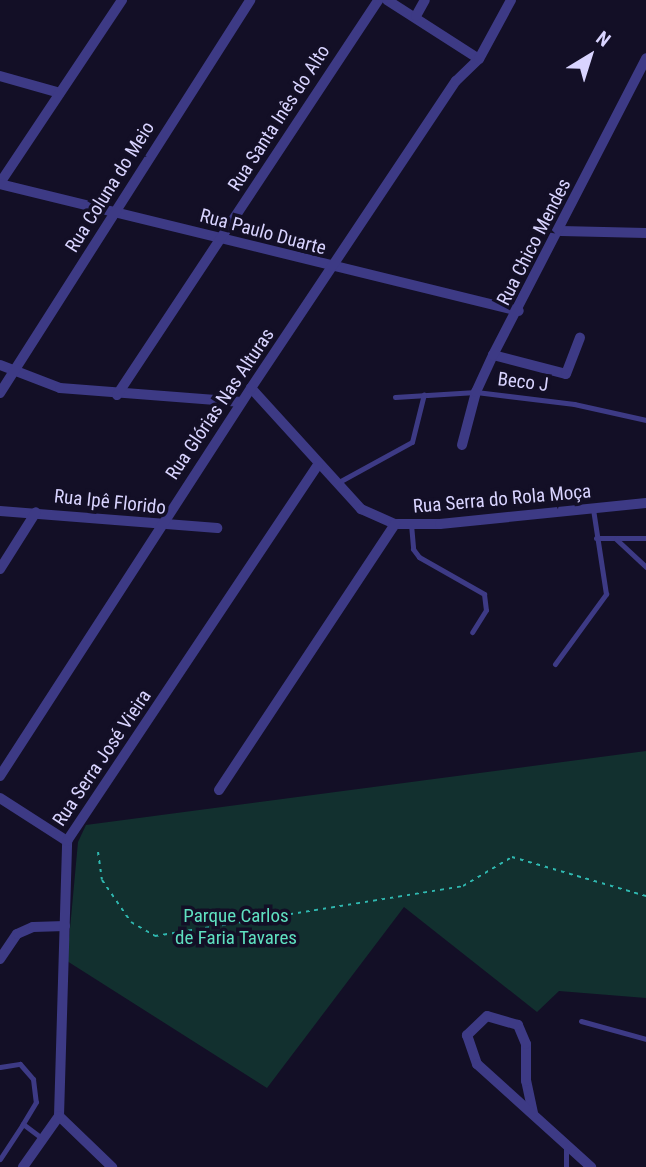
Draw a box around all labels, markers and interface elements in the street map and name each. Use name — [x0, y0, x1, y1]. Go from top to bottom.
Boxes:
north arrow — [555, 21, 625, 91]
text: N — [592, 26, 615, 52]
street label: Rua Santa Inês do Alto — [223, 41, 335, 195]
street label: Rua Coluna do Meio — [61, 117, 159, 257]
street label: Rua Chico Mendes — [492, 175, 576, 309]
street label: Rua Paulo Duarte — [197, 204, 329, 260]
street label: Rua Glórias Nas Alturas — [161, 324, 279, 484]
street label: Beco J — [496, 368, 550, 396]
street label: Rua Serra do Rola Moça — [412, 480, 592, 518]
street label: Rua Ipê Florido — [53, 485, 167, 519]
street label: Rua Serra José Vieira — [48, 685, 156, 831]
park label: Parque Carlos de Faria Tavares — [175, 905, 297, 949]

